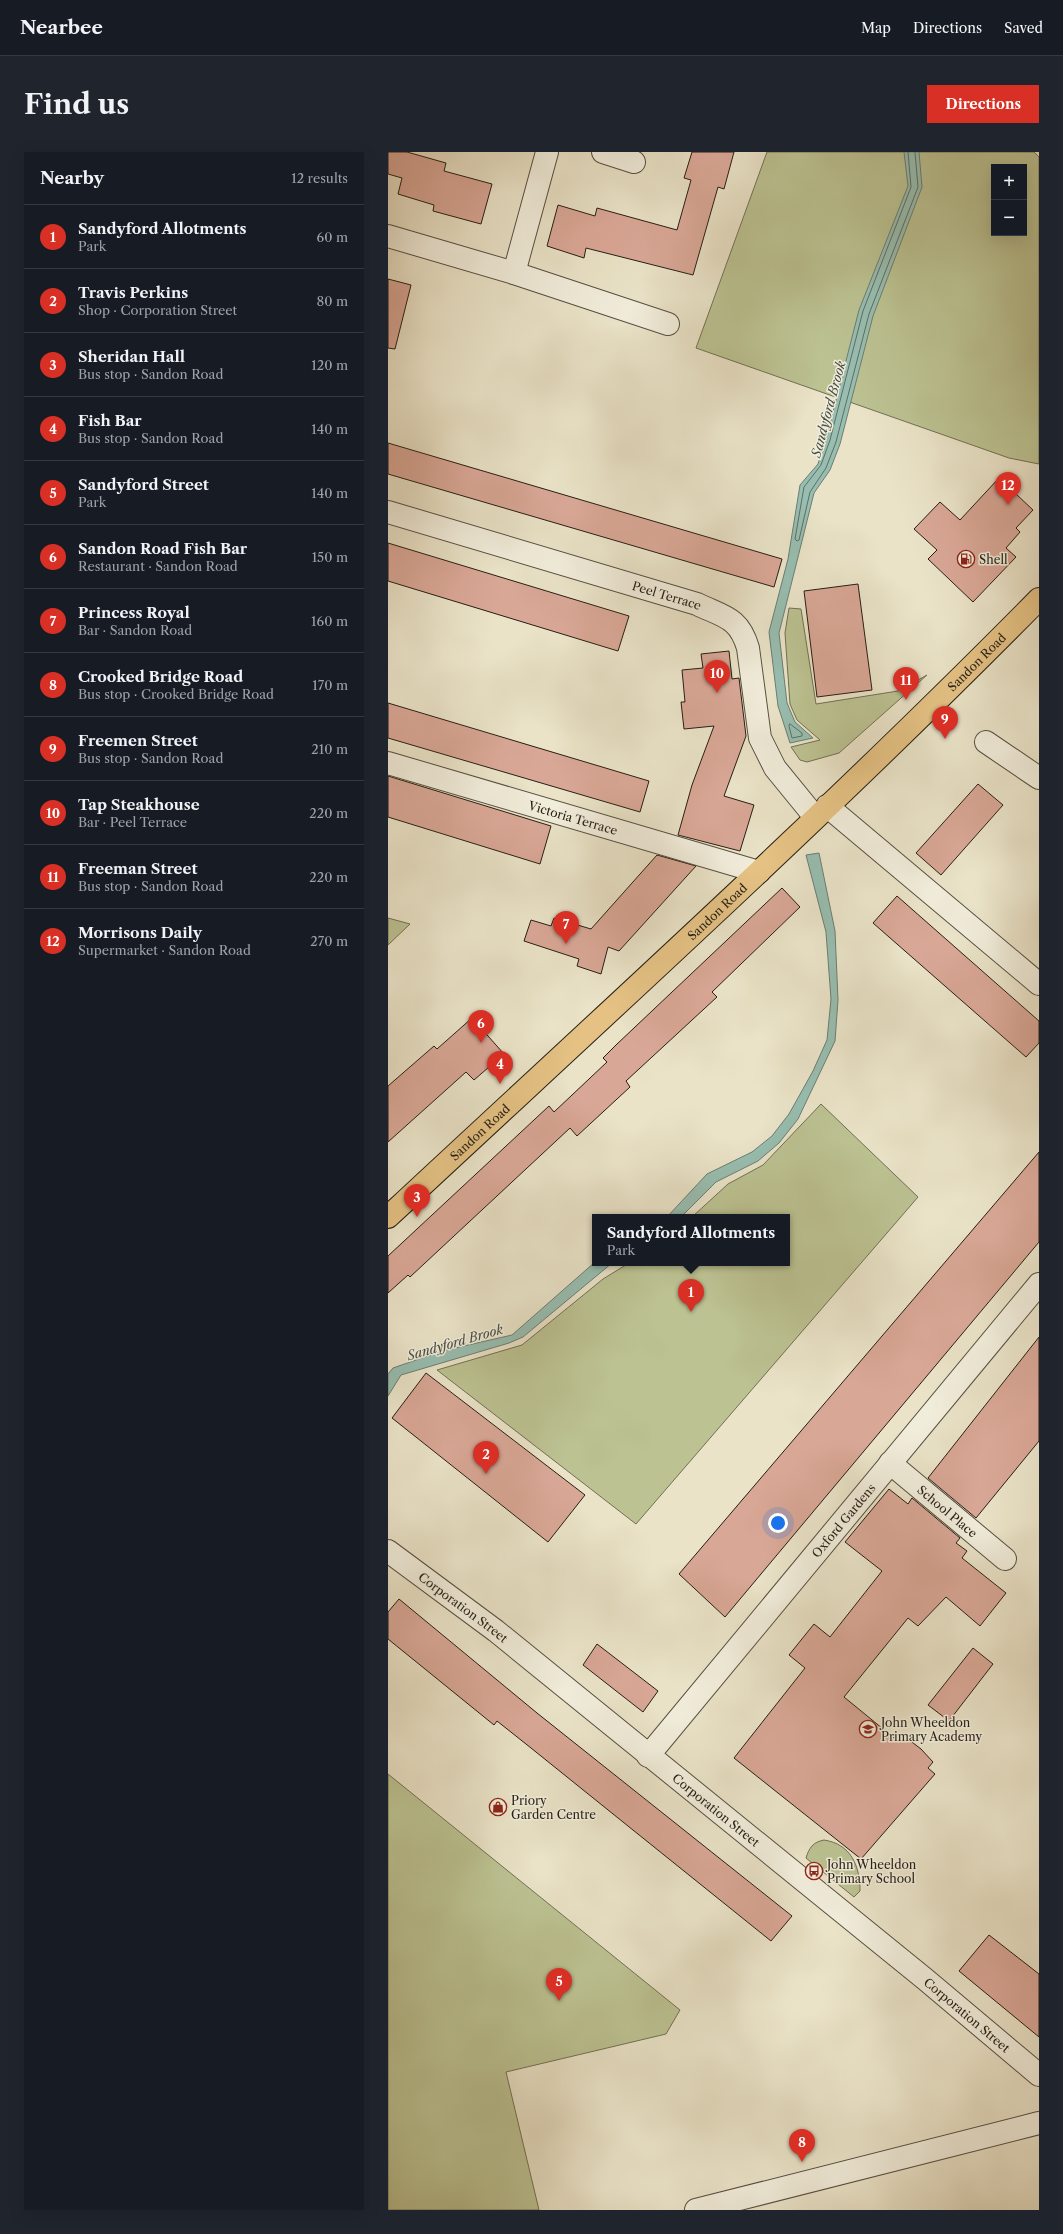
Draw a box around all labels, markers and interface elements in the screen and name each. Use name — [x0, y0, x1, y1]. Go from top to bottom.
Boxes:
text: Nearbee — [20, 16, 103, 39]
text: Map — [861, 19, 891, 37]
text: Directions — [913, 19, 982, 37]
text: Saved — [1004, 19, 1043, 37]
button: Directions — [927, 85, 1039, 123]
text: Find us — [24, 87, 129, 121]
map controls — [991, 164, 1027, 236]
button: + — [991, 164, 1027, 200]
text: Nearby — [40, 168, 104, 188]
text: 12 results — [291, 170, 348, 186]
button: − — [991, 200, 1027, 236]
text: Sandyford Allotments — [78, 219, 246, 238]
text: 1 — [50, 229, 56, 245]
text: 60 m — [317, 229, 348, 245]
text: Park — [78, 238, 106, 254]
text: Travis Perkins — [78, 283, 188, 302]
text: 2 — [49, 293, 57, 309]
text: 80 m — [316, 293, 348, 309]
text: Shop · Corporation Street — [78, 302, 237, 318]
text: Sheridan Hall — [78, 347, 185, 366]
text: 3 — [49, 357, 57, 373]
text: 120 m — [311, 357, 348, 373]
water label: Sandyford Brook — [807, 359, 849, 460]
text: Bus stop · Sandon Road — [78, 366, 223, 382]
text: Fish Bar — [78, 411, 142, 430]
text: 4 — [49, 421, 57, 437]
text: 140 m — [311, 421, 348, 437]
text: Bus stop · Sandon Road — [78, 430, 223, 446]
pin: 12 — [995, 472, 1021, 505]
text: Sandyford Street — [78, 475, 209, 494]
text: 5 — [49, 485, 57, 501]
text: 140 m — [311, 485, 348, 501]
text: Park — [78, 494, 106, 510]
text: Sandon Road Fish Bar — [78, 539, 247, 558]
text: 6 — [49, 549, 57, 565]
text: 150 m — [312, 549, 348, 565]
fuel station icon: Shell — [956, 549, 976, 569]
place label: Shell — [979, 552, 1008, 567]
text: Restaurant · Sandon Road — [78, 558, 238, 574]
street label: Peel Terrace — [630, 578, 704, 613]
text: Princess Royal — [78, 603, 190, 622]
text: 7 — [50, 613, 56, 629]
text: 160 m — [311, 613, 348, 629]
text: Bar · Sandon Road — [78, 622, 192, 638]
street label: Sandon Road — [944, 629, 1009, 694]
pin: 10 — [704, 660, 730, 693]
text: Crooked Bridge Road — [78, 667, 243, 686]
pin: 11 — [893, 667, 919, 700]
text: 8 — [49, 677, 57, 693]
text: 170 m — [312, 677, 348, 693]
text: Bus stop · Crooked Bridge Road — [78, 686, 274, 702]
pin: 9 — [932, 706, 958, 739]
text: Freemen Street — [78, 731, 198, 750]
text: 9 — [49, 741, 57, 757]
text: 210 m — [311, 741, 348, 757]
text: Bus stop · Sandon Road — [78, 750, 223, 766]
text: Tap Steakhouse — [78, 795, 200, 814]
street label: Victoria Terrace — [526, 797, 620, 838]
text: 10 — [46, 805, 60, 821]
text: 220 m — [309, 805, 348, 821]
text: Bar · Peel Terrace — [78, 814, 187, 830]
text: Freeman Street — [78, 859, 198, 878]
text: 11 — [47, 869, 59, 885]
text: 220 m — [309, 869, 348, 885]
text: Bus stop · Sandon Road — [78, 878, 223, 894]
street label: Sandon Road — [684, 879, 750, 943]
pin: 7 — [553, 911, 579, 944]
text: Morrisons Daily — [78, 923, 202, 942]
text: 12 — [46, 933, 60, 949]
text: 270 m — [310, 933, 348, 949]
text: Supermarket · Sandon Road — [78, 942, 251, 958]
pin: 6 — [468, 1010, 494, 1043]
pin: 4 — [487, 1051, 513, 1084]
street label: Sandon Road — [447, 1100, 513, 1163]
pin: 3 — [404, 1184, 430, 1217]
popup — [592, 1214, 790, 1266]
text: Sandyford Allotments — [607, 1223, 775, 1242]
text: Park — [607, 1242, 635, 1258]
pin: 1 — [678, 1279, 704, 1312]
water label: Sandyford Brook — [404, 1321, 505, 1364]
pin: 2 — [473, 1441, 499, 1474]
street label: Oxford Gardens — [808, 1480, 878, 1560]
street label: School Place — [915, 1482, 981, 1541]
your location — [768, 1513, 788, 1533]
street label: Corporation Street — [416, 1569, 512, 1646]
place label: John Wheeldon Primary Academy — [879, 1715, 982, 1744]
school or university icon: John Wheeldon Primary Academy — [858, 1719, 878, 1739]
street label: Corporation Street — [670, 1770, 763, 1850]
place label: Priory Garden Centre — [511, 1793, 596, 1822]
shop icon: Priory Garden Centre — [488, 1797, 508, 1817]
place label: John Wheeldon Primary School — [825, 1857, 917, 1886]
bus stop icon: John Wheeldon Primary School — [804, 1861, 824, 1881]
pin: 5 — [546, 1968, 572, 2001]
street label: Corporation Street — [921, 1974, 1014, 2056]
pin: 8 — [789, 2129, 815, 2162]

